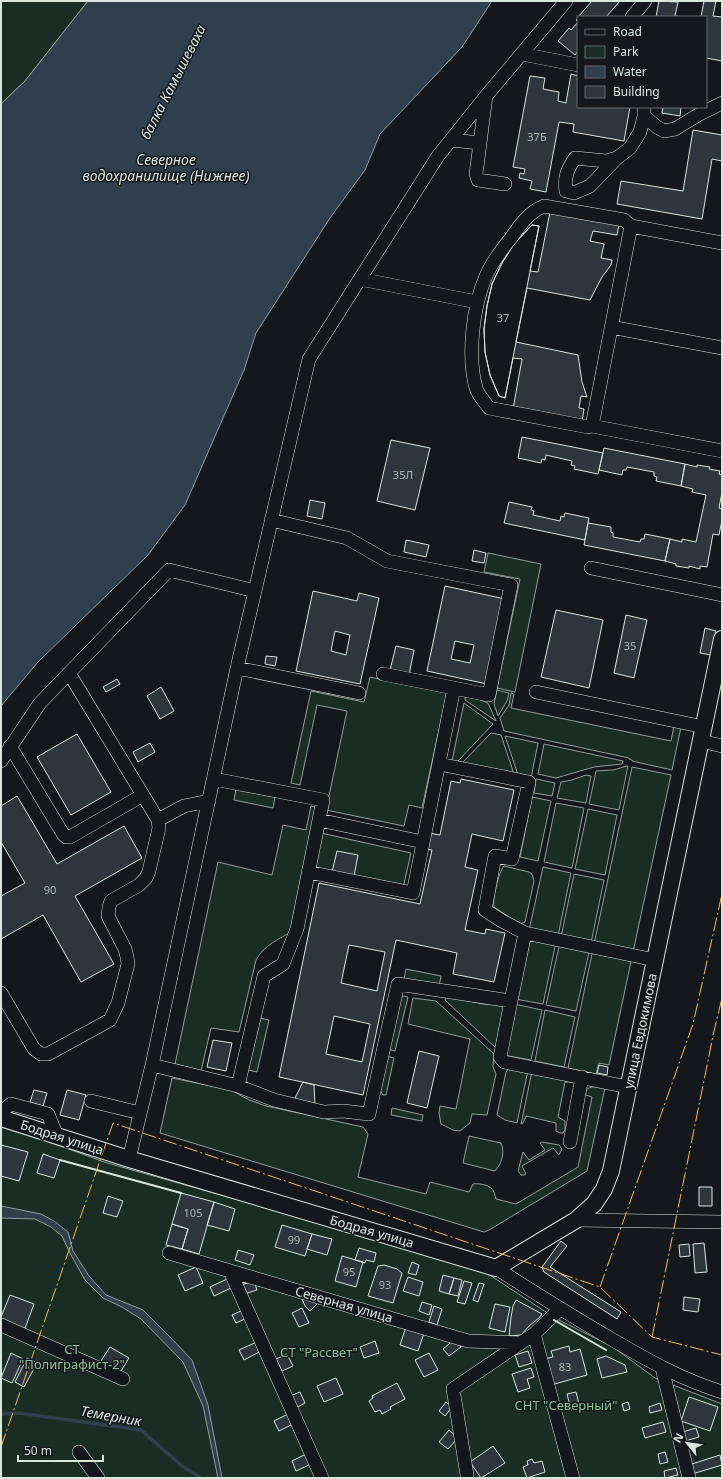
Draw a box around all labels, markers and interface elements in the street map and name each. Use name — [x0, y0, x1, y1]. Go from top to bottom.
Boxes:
legend — [577, 16, 707, 108]
water label: балка Камышеваха — [135, 21, 210, 142]
text: Road — [613, 23, 642, 40]
text: Park — [613, 43, 639, 60]
text: Water — [613, 63, 647, 80]
text: Building — [613, 83, 660, 100]
house number: 37Б — [527, 129, 547, 144]
water label: Северное водохранилище (Нижнее) — [82, 150, 250, 185]
house number: 37 — [497, 310, 509, 325]
house number: 35Л — [393, 467, 413, 482]
house number: 35 — [624, 638, 636, 653]
house number: 90 — [44, 882, 56, 897]
street label: улица Евдокимова — [619, 972, 661, 1090]
street label: Бодрая улица — [18, 1115, 106, 1159]
house number: 105 — [184, 1205, 202, 1220]
street label: Бодрая улица — [328, 1210, 416, 1252]
house number: 99 — [288, 1232, 300, 1247]
house number: 95 — [343, 1264, 355, 1279]
house number: 93 — [379, 1277, 391, 1292]
street label: Северная улица — [293, 1281, 395, 1327]
park label: СТ "Полиграфист-2" — [19, 1340, 125, 1373]
park label: СТ "Рассвет" — [280, 1343, 358, 1361]
house number: 83 — [559, 1359, 571, 1374]
park label: СНТ "Северный" — [515, 1396, 618, 1414]
water label: Темерник — [79, 1401, 144, 1430]
north arrow — [667, 1423, 707, 1463]
text: N — [669, 1430, 687, 1445]
scale bar — [18, 1437, 103, 1463]
text: 50 m — [24, 1442, 52, 1459]

